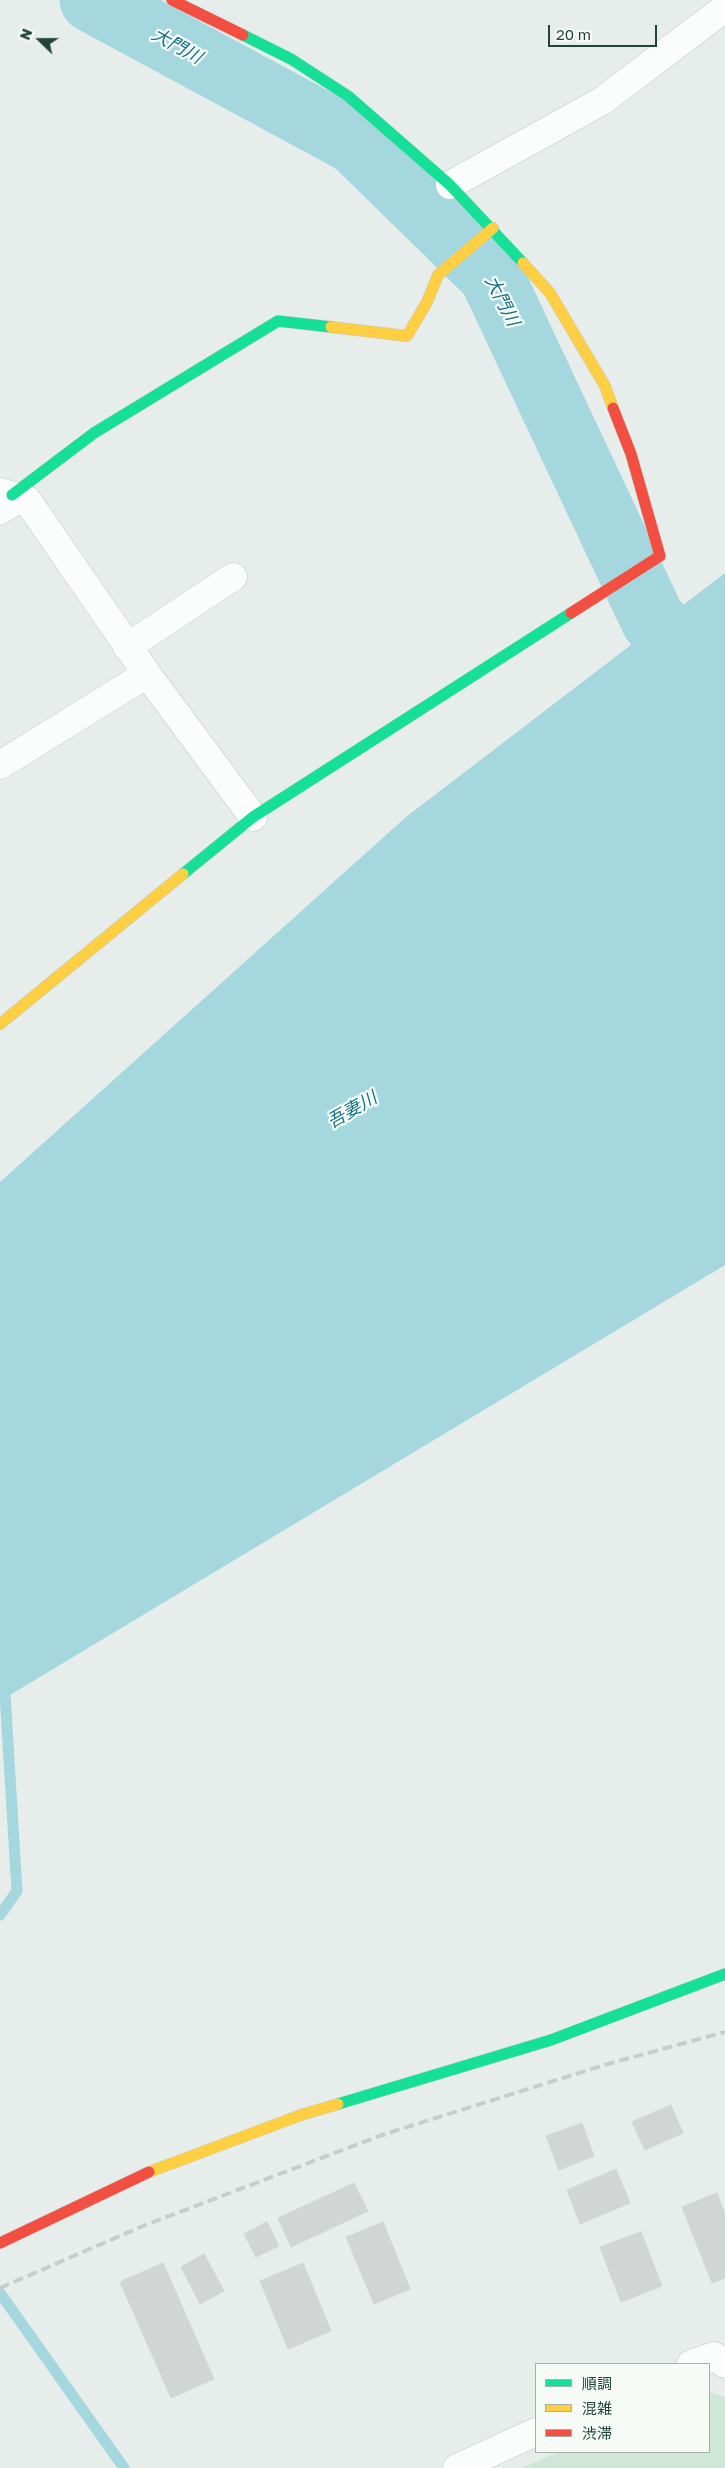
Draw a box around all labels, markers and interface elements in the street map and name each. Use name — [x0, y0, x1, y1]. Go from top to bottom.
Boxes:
north arrow — [15, 15, 65, 65]
scale bar — [550, 15, 659, 47]
water label: 大門川 — [148, 23, 206, 69]
text: 20 m — [556, 25, 591, 43]
text: N — [16, 26, 35, 42]
water label: 大門川 — [480, 272, 524, 330]
water label: 吾妻川 — [323, 1087, 381, 1133]
legend — [535, 2363, 710, 2453]
text: 順調 — [582, 2374, 612, 2392]
text: 混雑 — [582, 2399, 612, 2417]
text: 渋滞 — [582, 2424, 612, 2442]

